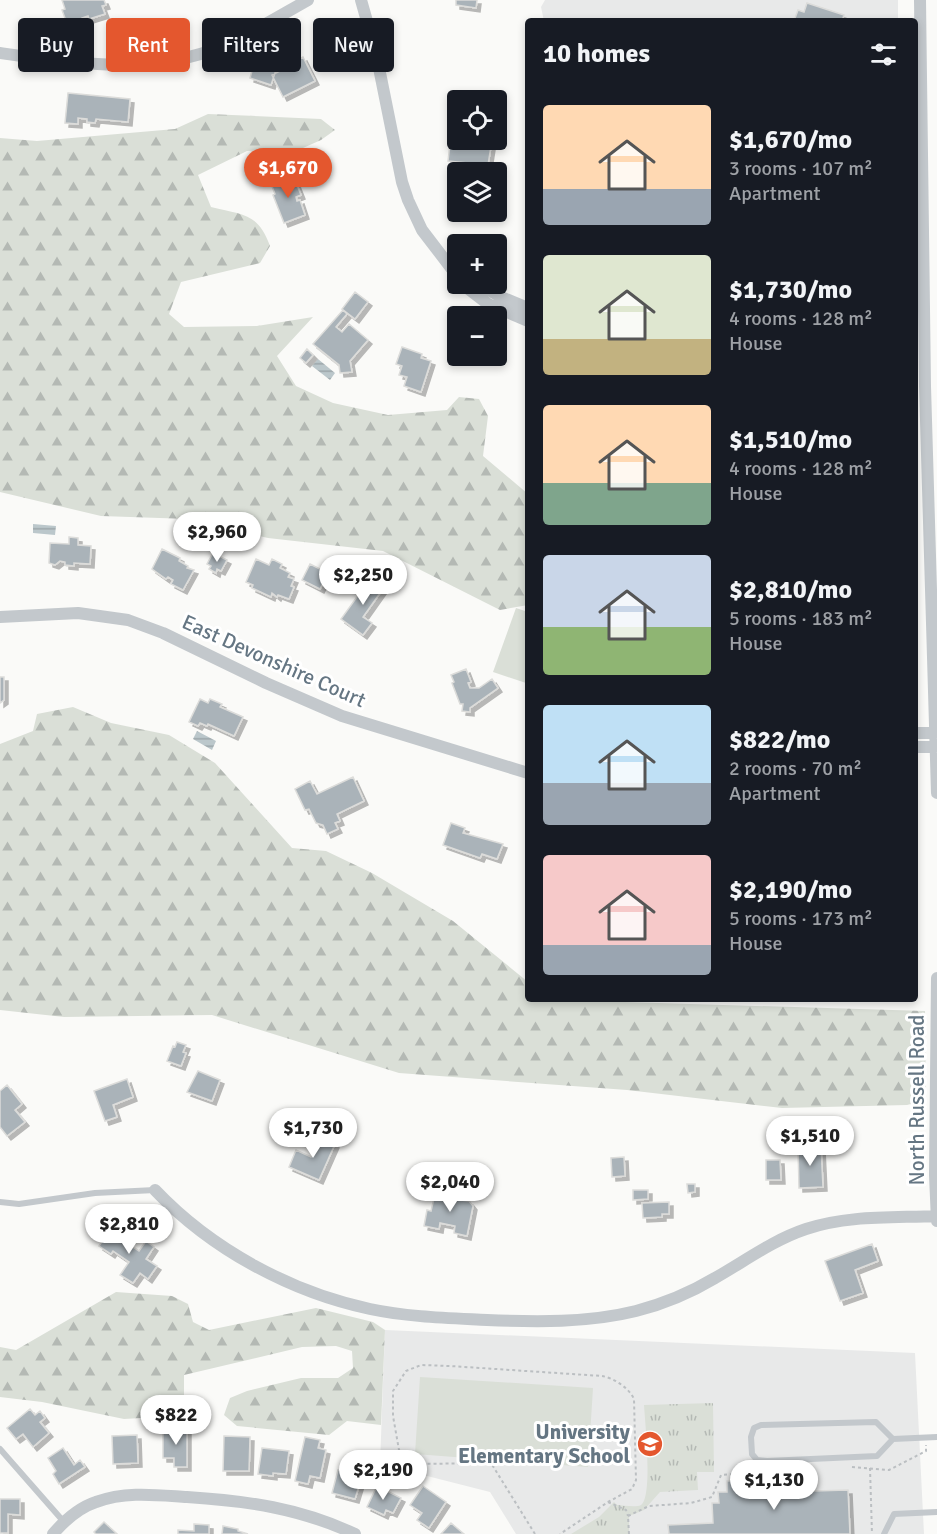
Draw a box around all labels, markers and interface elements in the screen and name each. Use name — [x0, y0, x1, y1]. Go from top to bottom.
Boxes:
chip: Buy — [18, 18, 94, 72]
chip: Rent — [106, 18, 190, 72]
chip: Filters — [202, 18, 301, 72]
chip: New — [313, 18, 394, 72]
text: 10 homes — [543, 38, 650, 70]
icon: filters — [867, 38, 900, 71]
map controls — [447, 90, 507, 366]
button: locate — [447, 90, 507, 150]
text: $1,670/mo — [729, 124, 852, 156]
icon: home — [591, 129, 663, 201]
pin: $1,670 — [239, 148, 337, 199]
text: $1,670 — [258, 155, 318, 180]
text: 3 rooms · 107 m² — [729, 156, 873, 181]
button: layers — [447, 162, 507, 222]
text: Apartment — [729, 181, 821, 206]
button: + — [447, 234, 507, 294]
text: $1,730/mo — [729, 274, 852, 306]
icon: home — [591, 279, 663, 351]
button: − — [447, 306, 507, 366]
text: 4 rooms · 128 m² — [729, 306, 873, 331]
text: House — [729, 331, 783, 356]
text: $1,510/mo — [729, 424, 852, 456]
icon: home — [591, 429, 663, 501]
text: 4 rooms · 128 m² — [729, 456, 873, 481]
text: House — [729, 481, 783, 506]
pin: $2,960 — [168, 512, 266, 563]
text: $2,960 — [187, 519, 247, 544]
pin: $2,250 — [314, 555, 412, 606]
text: $2,250 — [333, 562, 393, 587]
text: $2,810/mo — [729, 574, 852, 606]
icon: home — [591, 579, 663, 651]
text: 5 rooms · 183 m² — [729, 606, 873, 631]
street label: East Devonshire Court — [178, 609, 370, 713]
text: House — [729, 631, 783, 656]
text: $822/mo — [729, 724, 830, 756]
icon: home — [591, 729, 663, 801]
text: 2 rooms · 70 m² — [729, 756, 862, 781]
text: Apartment — [729, 781, 821, 806]
text: $2,190/mo — [729, 874, 852, 906]
icon: home — [591, 879, 663, 951]
text: 5 rooms · 173 m² — [729, 906, 873, 931]
text: House — [729, 931, 783, 956]
street label: North Russell Road — [904, 1015, 930, 1185]
pin: $1,730 — [264, 1108, 362, 1159]
text: $1,730 — [283, 1115, 343, 1140]
pin: $1,510 — [761, 1116, 859, 1167]
text: $1,510 — [780, 1123, 840, 1148]
pin: $2,040 — [401, 1162, 499, 1213]
text: $2,040 — [420, 1169, 480, 1194]
pin: $2,810 — [80, 1204, 178, 1255]
text: $2,810 — [99, 1211, 159, 1236]
pin: $822 — [140, 1395, 212, 1446]
text: $822 — [154, 1402, 198, 1427]
place label: University Elementary School — [458, 1419, 631, 1469]
school or university icon: University Elementary School — [635, 1429, 665, 1459]
pin: $2,190 — [334, 1450, 432, 1501]
text: $2,190 — [353, 1457, 413, 1482]
pin: $1,130 — [725, 1460, 823, 1511]
text: $1,130 — [744, 1467, 804, 1492]

